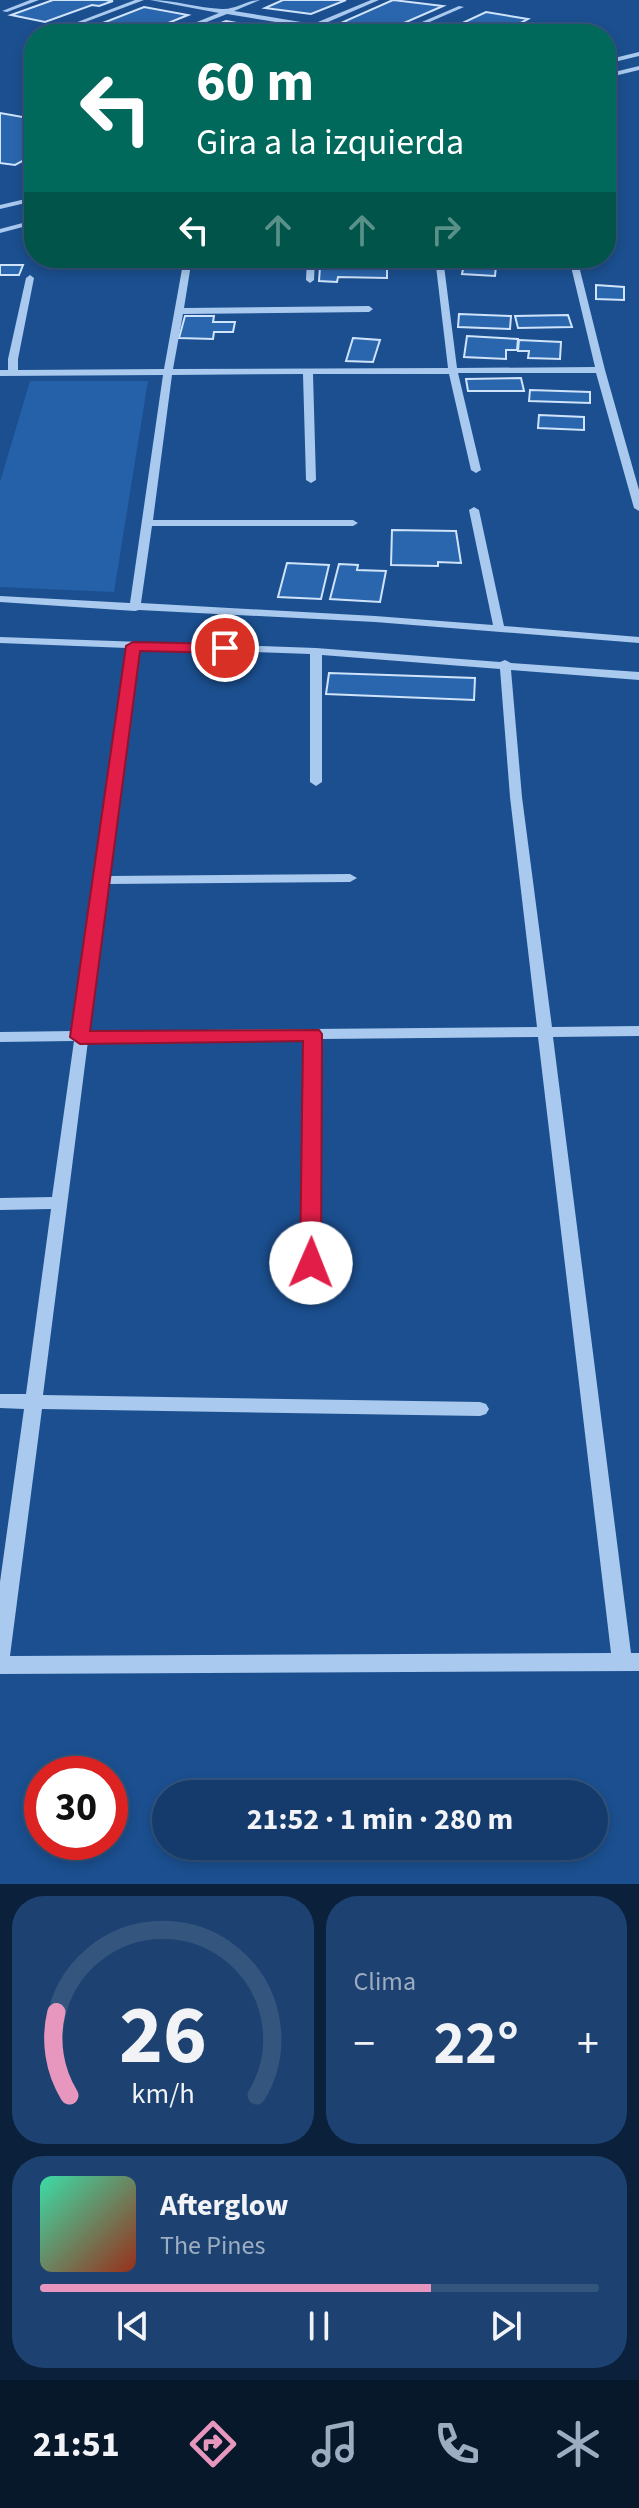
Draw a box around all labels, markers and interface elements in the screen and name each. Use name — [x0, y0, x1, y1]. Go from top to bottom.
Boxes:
text: 60 m — [196, 43, 314, 122]
icon: left — [64, 56, 168, 160]
text: Gira a la izquierda — [196, 117, 464, 168]
icon: left — [172, 208, 216, 252]
icon: ahead — [256, 208, 300, 252]
icon: ahead — [340, 208, 384, 252]
icon: right — [424, 208, 468, 252]
pin — [191, 614, 259, 682]
icon: arrive — [203, 626, 247, 670]
position arrow — [269, 1221, 353, 1305]
speed limit sign: 30 — [24, 1756, 128, 1860]
text: 21:52 · 1 min · 280 m — [247, 1798, 513, 1841]
text: Clima — [354, 1963, 416, 2000]
text: 26 — [119, 1977, 207, 2095]
text: 22° — [434, 2002, 519, 2087]
text: − — [354, 2013, 375, 2076]
text: + — [577, 2013, 599, 2076]
text: km/h — [131, 2074, 194, 2114]
text: Afterglow — [160, 2184, 288, 2227]
text: The Pines — [160, 2227, 265, 2264]
icon: previous — [111, 2304, 155, 2348]
icon: pause — [297, 2304, 341, 2348]
icon: next — [484, 2304, 528, 2348]
icon: directions — [185, 2416, 241, 2472]
icon: music — [307, 2416, 363, 2472]
icon: phone — [429, 2416, 485, 2472]
icon: climate — [550, 2416, 606, 2472]
text: 21:51 — [33, 2419, 120, 2470]

